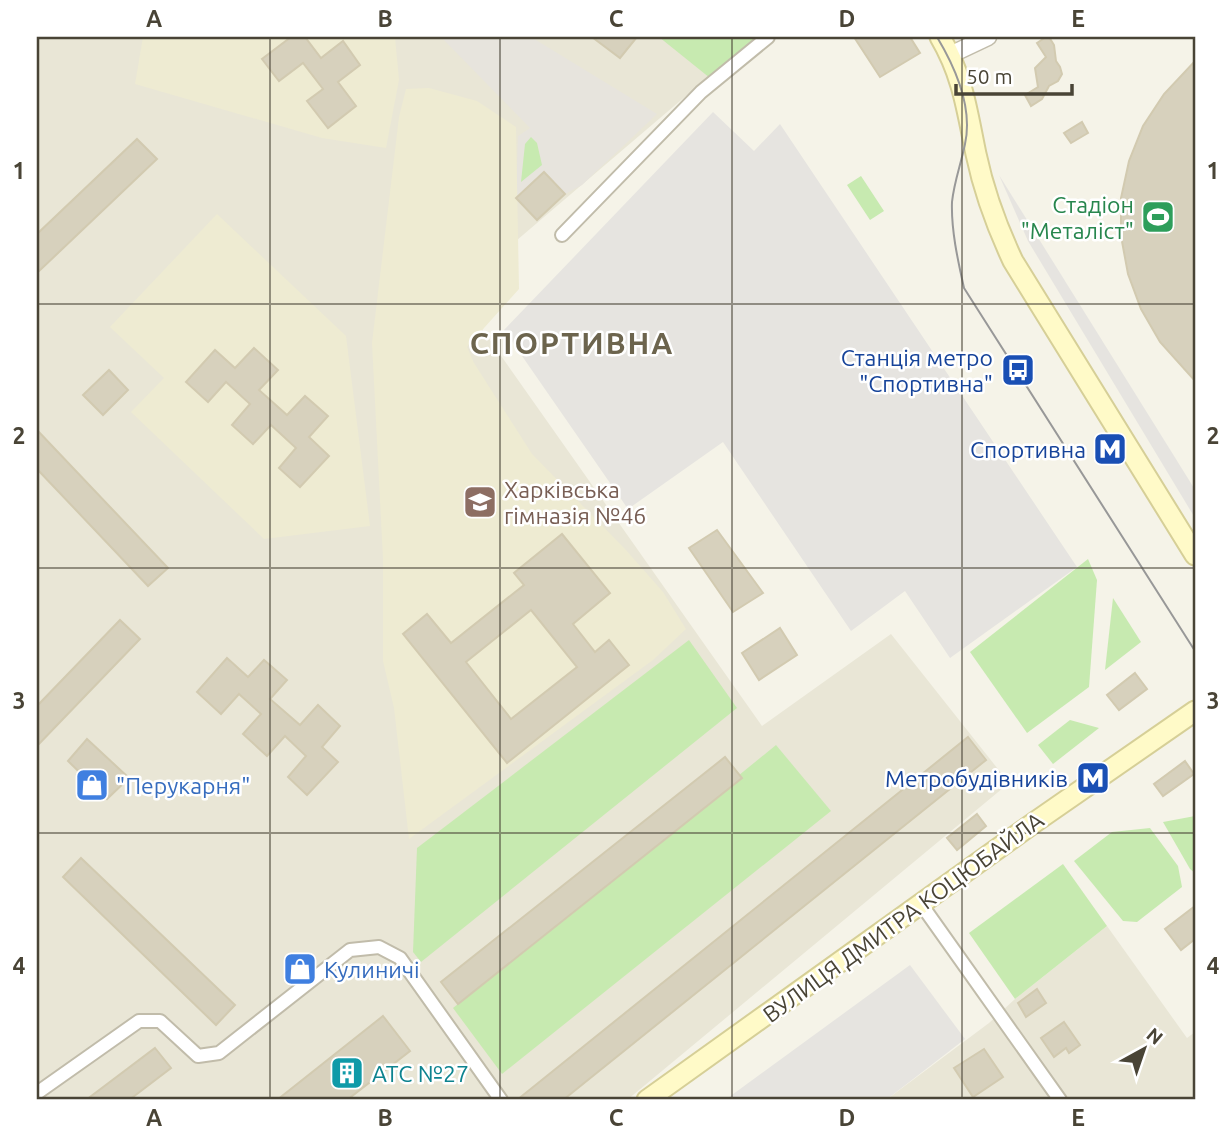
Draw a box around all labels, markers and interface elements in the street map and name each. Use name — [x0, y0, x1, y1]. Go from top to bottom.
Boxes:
text: A — [146, 6, 162, 31]
text: B — [377, 6, 393, 31]
text: C — [609, 6, 624, 31]
text: D — [839, 6, 855, 31]
text: E — [1071, 6, 1085, 31]
scale bar — [956, 52, 1071, 96]
text: 50 m — [966, 64, 1013, 88]
text: 1 — [13, 158, 25, 183]
text: 1 — [1207, 158, 1219, 183]
place label: Стадіон "Металіст" — [1021, 192, 1134, 243]
sports icon: Стадіон "Металіст" — [1139, 198, 1177, 236]
district label: СПОРТИВНА — [470, 326, 674, 360]
place label: Станція метро "Спортивна" — [841, 345, 993, 396]
bus stop icon: Станція метро "Спортивна" — [999, 351, 1037, 389]
text: 2 — [13, 423, 25, 448]
text: 2 — [1207, 423, 1219, 448]
metro station icon: Спортивна — [1091, 430, 1129, 468]
place label: Спортивна — [970, 437, 1086, 462]
place label: Харківська гімназія №46 — [504, 477, 646, 528]
school or university icon: Харківська гімназія №46 — [461, 483, 499, 521]
text: 3 — [13, 688, 25, 713]
text: 3 — [1207, 688, 1219, 713]
metro station icon: Метробудівників — [1074, 759, 1112, 797]
shop icon: "Перукарня" — [73, 766, 111, 804]
place label: Метробудівників — [885, 766, 1068, 791]
place label: "Перукарня" — [116, 773, 250, 798]
street label: ВУЛИЦЯ ДМИТРА КОЦЮБАЙЛА — [758, 807, 1048, 1027]
shop icon: Кулиничі — [281, 950, 319, 988]
text: 4 — [13, 953, 26, 978]
text: 4 — [1207, 953, 1220, 978]
place label: Кулиничі — [324, 957, 420, 982]
north arrow — [1110, 1014, 1180, 1084]
text: N — [1142, 1023, 1167, 1049]
building icon: АТС №27 — [328, 1054, 366, 1092]
place label: АТС №27 — [372, 1061, 469, 1086]
text: A — [146, 1105, 162, 1130]
text: B — [377, 1105, 393, 1130]
text: C — [609, 1105, 624, 1130]
text: D — [839, 1105, 855, 1130]
text: E — [1071, 1105, 1085, 1130]

